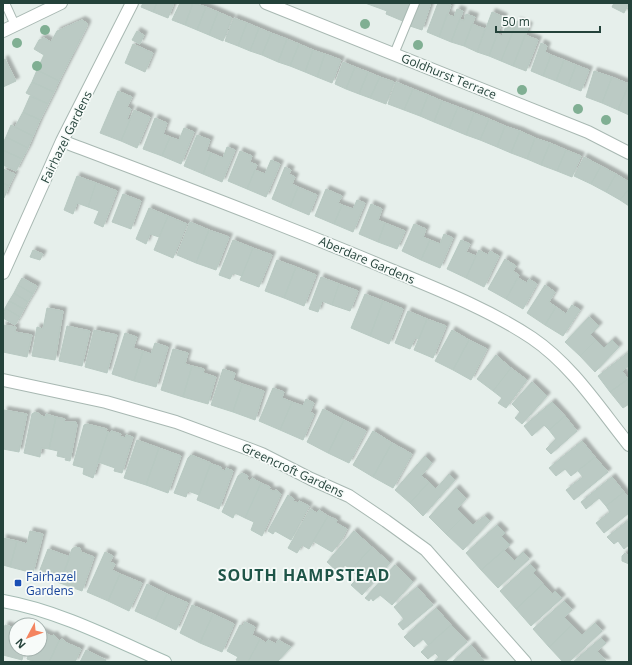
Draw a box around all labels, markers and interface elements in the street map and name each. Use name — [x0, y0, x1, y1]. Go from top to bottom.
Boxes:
scale bar — [496, 8, 600, 34]
text: 50 m — [502, 13, 530, 30]
street label: Goldhurst Terrace — [399, 49, 499, 103]
street label: Fairhazel Gardens — [36, 88, 96, 186]
street label: Aberdare Gardens — [316, 232, 418, 288]
street label: Greencroft Gardens — [239, 439, 347, 501]
district label: SOUTH HAMPSTEAD — [218, 564, 390, 586]
place label: Fairhazel Gardens — [26, 568, 76, 599]
marker: Fairhazel Gardens — [13, 578, 23, 588]
north arrow — [8, 617, 48, 657]
text: N — [11, 636, 29, 652]

